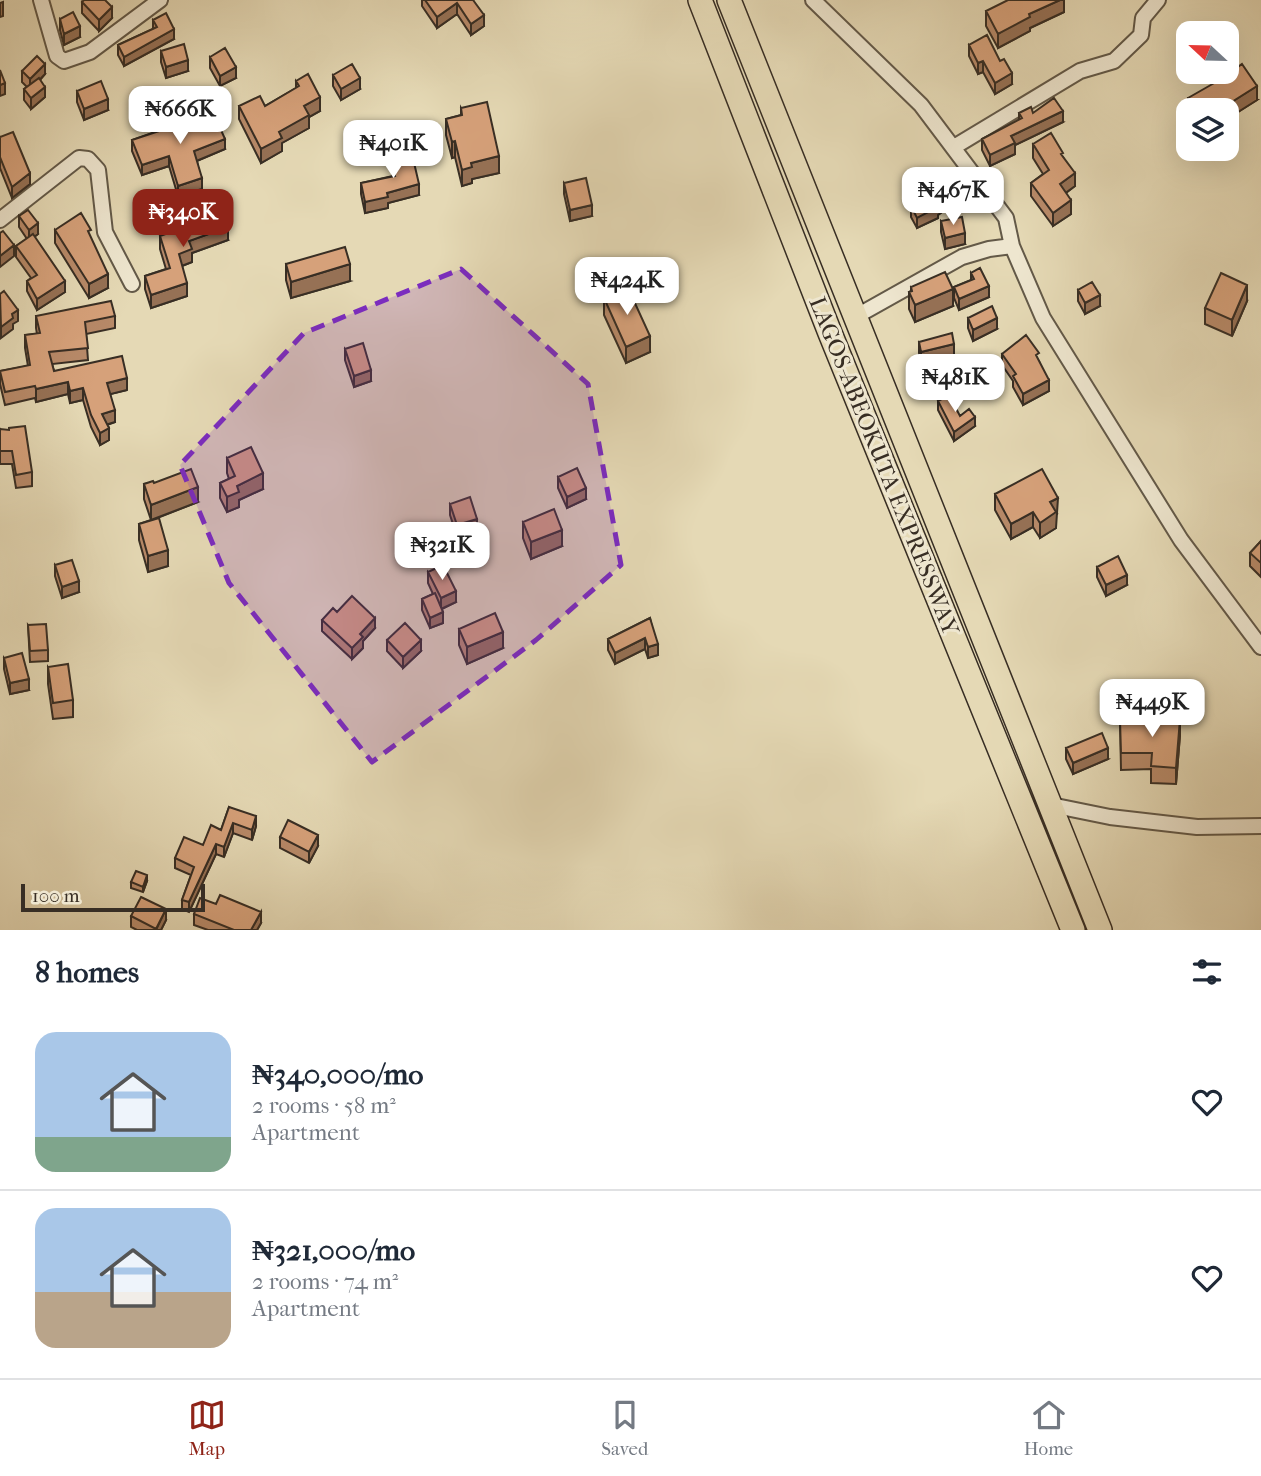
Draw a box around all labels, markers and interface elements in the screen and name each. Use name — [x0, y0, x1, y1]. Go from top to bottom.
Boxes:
north arrow — [1176, 21, 1239, 84]
map controls — [1176, 21, 1239, 161]
pin: ₦666K — [131, 86, 229, 146]
text: ₦666K — [145, 95, 215, 122]
button: layers — [1176, 98, 1239, 161]
pin: ₦401K — [344, 120, 442, 180]
text: ₦401K — [359, 129, 427, 156]
pin: ₦467K — [904, 168, 1002, 227]
text: ₦467K — [918, 176, 988, 203]
pin: ₦340K — [134, 190, 232, 249]
text: ₦340K — [148, 198, 218, 225]
pin: ₦424K — [578, 258, 676, 317]
text: ₦424K — [591, 266, 663, 293]
street label: LAGOS-ABEOKUTA EXPRESSWAY — [804, 293, 965, 640]
pin: ₦481K — [906, 354, 1004, 414]
text: ₦481K — [922, 363, 988, 390]
pin: ₦321K — [393, 522, 491, 582]
text: ₦321K — [411, 531, 473, 558]
pin: ₦449K — [1103, 680, 1201, 739]
text: ₦449K — [1116, 688, 1188, 715]
scale bar — [21, 881, 205, 913]
text: 100 m — [32, 885, 80, 907]
icon: filters — [1188, 953, 1226, 991]
text: 8 homes — [35, 955, 139, 990]
text: ₦340,000/mo — [252, 1057, 423, 1092]
icon: home — [91, 1060, 175, 1144]
icon: heart — [1188, 1083, 1226, 1121]
text: 2 rooms · 58 m² — [252, 1092, 396, 1119]
text: Apartment — [252, 1119, 360, 1146]
text: ₦321,000/mo — [252, 1233, 415, 1268]
icon: home — [91, 1236, 175, 1320]
icon: heart — [1188, 1259, 1226, 1297]
text: 2 rooms · 74 m² — [252, 1268, 398, 1295]
text: Apartment — [252, 1295, 360, 1322]
tab: Map — [188, 1396, 226, 1460]
tab: Saved — [601, 1396, 648, 1460]
tab: Home — [1024, 1396, 1073, 1460]

